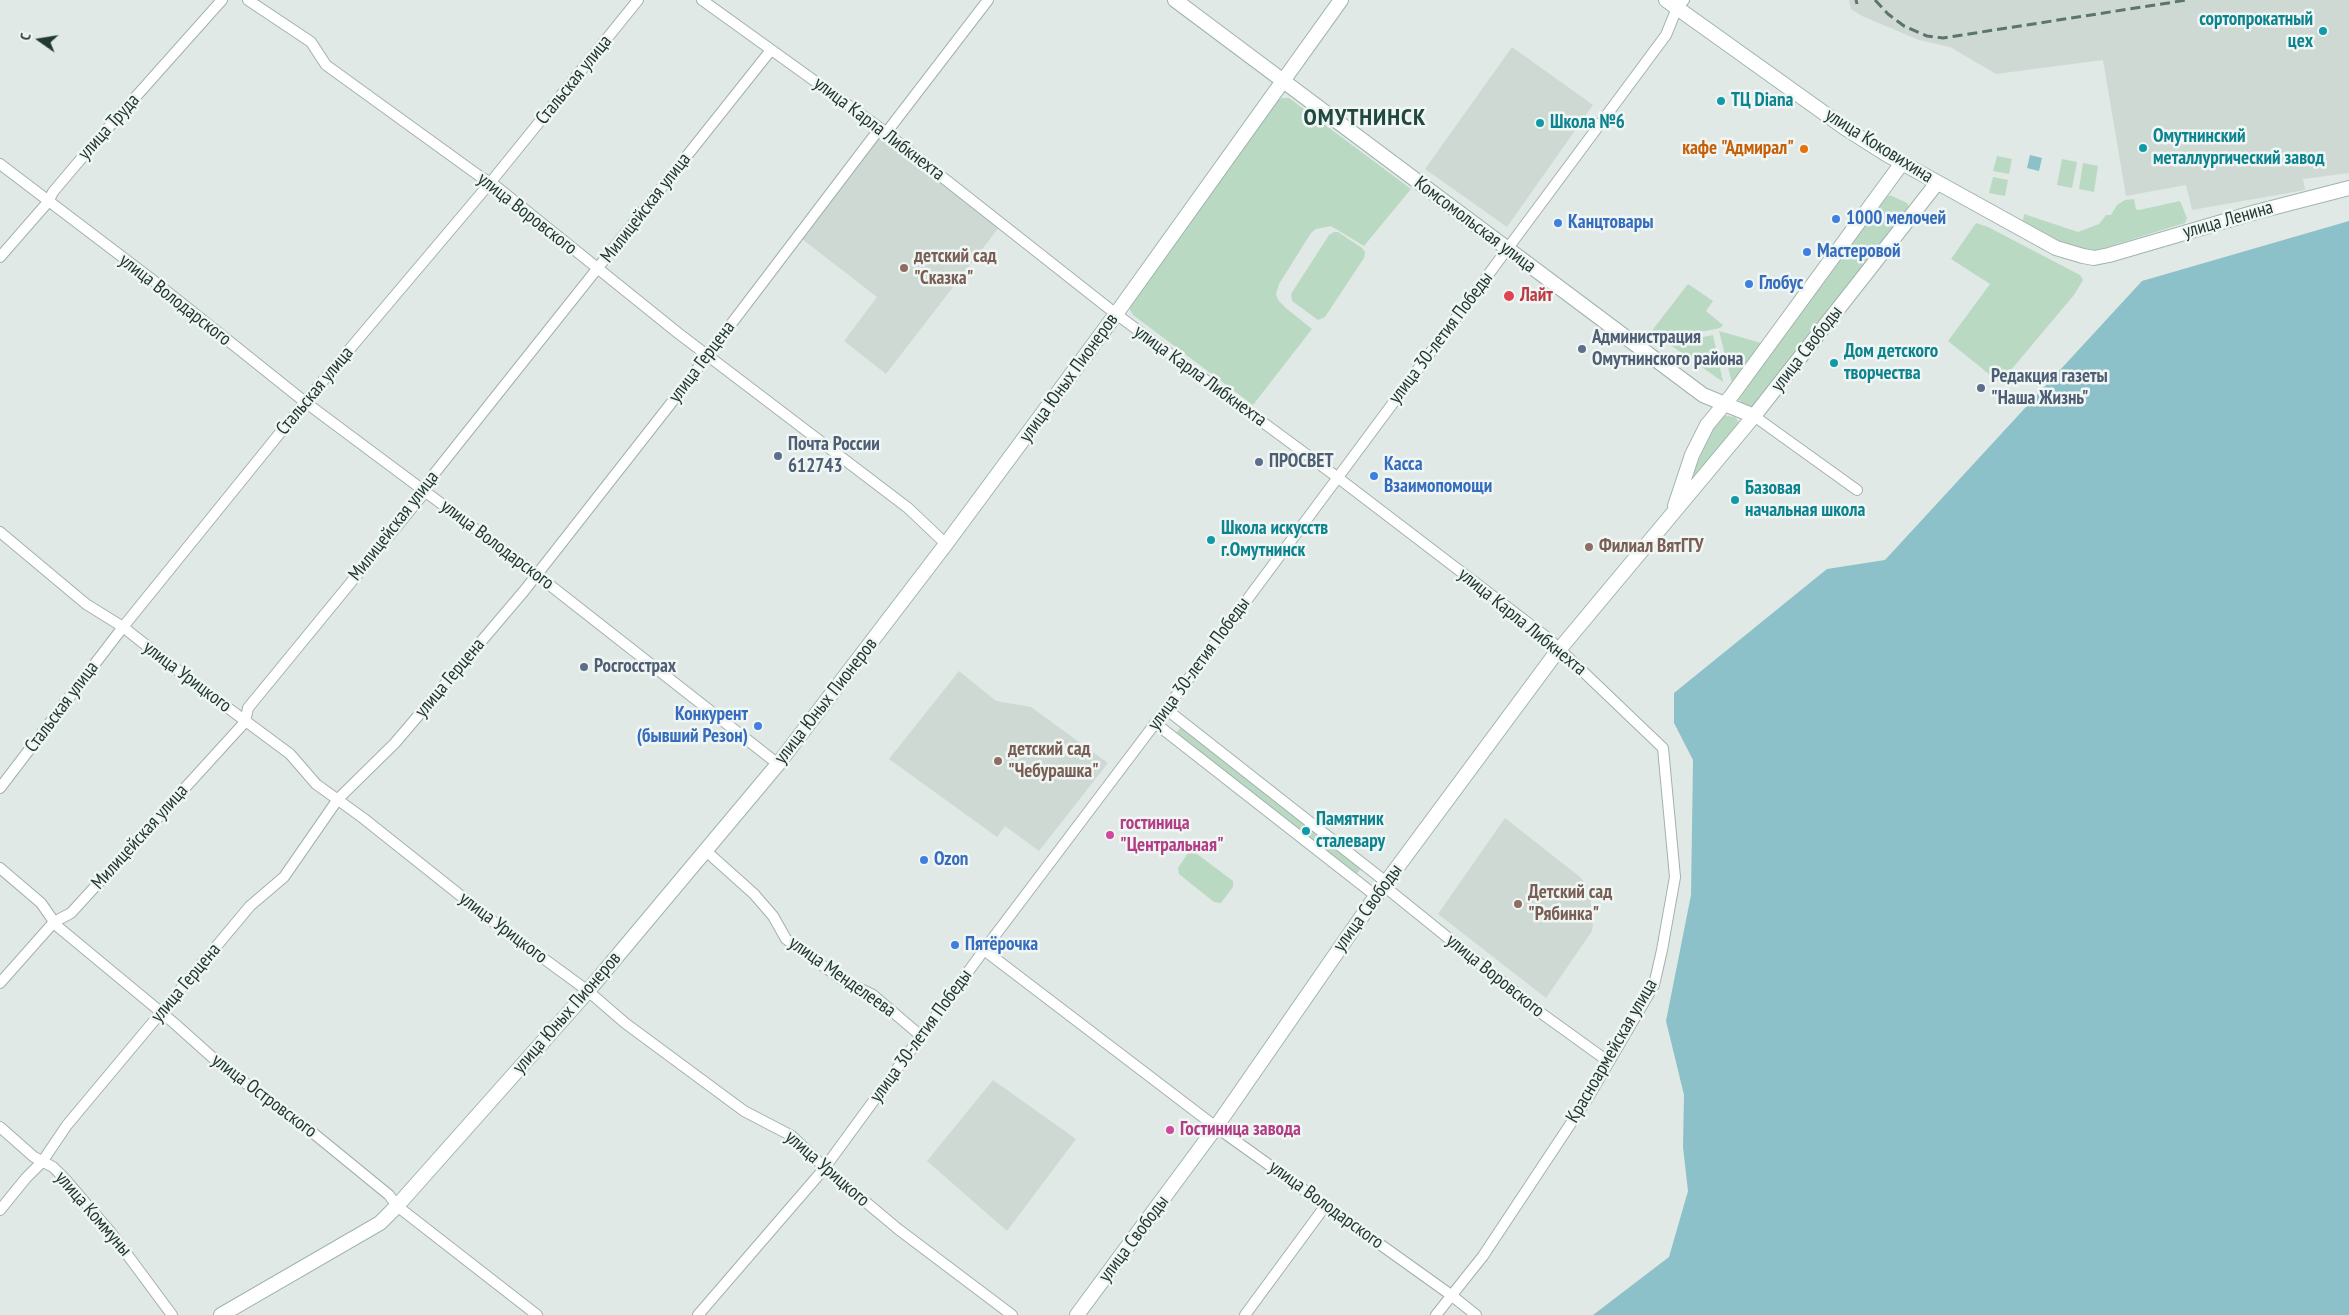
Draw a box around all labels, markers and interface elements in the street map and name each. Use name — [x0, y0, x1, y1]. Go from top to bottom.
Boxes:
place label: сортопрокатный цех — [2199, 9, 2313, 53]
north arrow — [15, 15, 65, 65]
marker: сортопрокатный цех — [2317, 25, 2329, 37]
text: С — [16, 31, 35, 42]
street label: Стальская улица — [531, 31, 617, 129]
street label: улица Карла Либкнехта — [809, 72, 949, 186]
street label: улица Труда — [74, 89, 144, 165]
place label: ТЦ Diana — [1731, 90, 1793, 112]
marker: ТЦ Diana — [1715, 95, 1727, 107]
district label: ОМУТНИНСК — [1302, 104, 1428, 132]
street label: улица Коковихина — [1821, 104, 1937, 188]
place label: Школа №6 — [1550, 112, 1625, 134]
marker: Школа №6 — [1534, 117, 1546, 129]
place label: Омутнинский металлургический завод — [2153, 126, 2325, 170]
place label: кафе "Адмирал" — [1682, 138, 1794, 160]
marker: Омутнинский металлургический завод — [2137, 142, 2149, 154]
marker: кафе "Адмирал" — [1798, 143, 1810, 155]
street label: Милицейская улица — [596, 149, 696, 267]
street label: улица Воровского — [473, 168, 581, 260]
street label: Комсомольская улица — [1410, 172, 1540, 278]
street label: улица Ленина — [2180, 196, 2276, 244]
place label: 1000 мелочей — [1846, 208, 1946, 230]
place label: Канцтовары — [1568, 212, 1653, 234]
marker: 1000 мелочей — [1830, 213, 1842, 225]
marker: Канцтовары — [1552, 217, 1564, 229]
place label: Мастеровой — [1817, 241, 1901, 263]
place label: детский сад "Сказка" — [914, 246, 997, 290]
marker: Мастеровой — [1801, 246, 1813, 258]
street label: улица Володарского — [114, 249, 236, 351]
marker: детский сад "Сказка" — [898, 262, 910, 274]
street label: улица 30-летия Победы — [1384, 268, 1498, 408]
place label: Глобус — [1759, 273, 1803, 295]
marker: Глобус — [1743, 278, 1755, 290]
place label: Лайт — [1520, 285, 1553, 307]
marker: Лайт — [1502, 289, 1516, 303]
street label: улица Свободы — [1766, 302, 1848, 396]
street label: улица Юных Пионеров — [1015, 309, 1123, 447]
street label: улица Герцена — [664, 317, 740, 407]
street label: улица Карла Либкнехта — [1129, 320, 1271, 432]
place label: Администрация Омутнинского района — [1592, 327, 1743, 371]
place label: Дом детского творчества — [1844, 341, 1938, 385]
street label: Стальская улица — [271, 342, 359, 440]
marker: Администрация Омутнинского района — [1576, 343, 1588, 355]
marker: Дом детского творчества — [1828, 357, 1840, 369]
place label: Редакция газеты "Наша Жизнь" — [1991, 366, 2108, 410]
marker: Редакция газеты "Наша Жизнь" — [1975, 382, 1987, 394]
place label: Почта России 612743 — [788, 434, 880, 478]
marker: Почта России 612743 — [772, 450, 784, 462]
place label: ПРОСВЕТ — [1269, 451, 1334, 473]
place label: Касса Взаимопомощи — [1384, 454, 1492, 498]
marker: ПРОСВЕТ — [1253, 456, 1265, 468]
street label: Милицейская улица — [344, 467, 444, 585]
marker: Касса Взаимопомощи — [1368, 470, 1380, 482]
place label: Базовая начальная школа — [1745, 478, 1865, 522]
marker: Базовая начальная школа — [1729, 494, 1741, 506]
street label: улица Володарского — [436, 495, 558, 595]
place label: Школа искусств г.Омутнинск — [1221, 518, 1328, 562]
marker: Школа искусств г.Омутнинск — [1205, 534, 1217, 546]
place label: Филиал ВятГГУ — [1599, 536, 1703, 558]
marker: Филиал ВятГГУ — [1583, 541, 1595, 553]
street label: улица Карла Либкнехта — [1453, 563, 1591, 681]
street label: улица 30-летия Победы — [1143, 593, 1255, 735]
street label: улица Юных Пионеров — [770, 633, 882, 769]
street label: улица Герцена — [410, 634, 490, 722]
street label: улица Урицкого — [138, 636, 236, 718]
place label: Росгосстрах — [594, 656, 676, 678]
street label: Стальская улица — [20, 657, 104, 757]
marker: Росгосстрах — [578, 661, 590, 673]
place label: Конкурент (бывший Резон) — [637, 704, 748, 748]
marker: Конкурент (бывший Резон) — [752, 720, 764, 732]
place label: детский сад "Чебурашка" — [1008, 739, 1099, 783]
marker: детский сад "Чебурашка" — [992, 755, 1004, 767]
street label: Милицейская улица — [87, 780, 193, 894]
place label: Памятник сталевару — [1316, 809, 1385, 853]
place label: гостиница "Центральная" — [1120, 813, 1224, 857]
marker: Памятник сталевару — [1300, 825, 1312, 837]
marker: гостиница "Центральная" — [1104, 829, 1116, 841]
place label: Ozon — [934, 849, 968, 871]
marker: Ozon — [918, 854, 930, 866]
street label: улица Свободы — [1329, 860, 1407, 956]
place label: Детский сад "Рябинка" — [1528, 882, 1612, 926]
street label: улица Урицкого — [454, 887, 552, 969]
marker: Детский сад "Рябинка" — [1512, 898, 1524, 910]
street label: улица Воровского — [1441, 929, 1549, 1023]
street label: улица Менделеева — [784, 932, 900, 1022]
place label: Пятёрочка — [965, 934, 1038, 956]
street label: улица Герцена — [146, 939, 226, 1027]
marker: Пятёрочка — [949, 939, 961, 951]
street label: улица Юных Пионеров — [508, 948, 626, 1078]
street label: улица 30-летия Победы — [865, 965, 977, 1107]
street label: Красноармейская улица — [1562, 975, 1662, 1127]
street label: улица Островского — [207, 1049, 321, 1143]
place label: Гостиница завода — [1180, 1119, 1301, 1141]
marker: Гостиница завода — [1164, 1124, 1176, 1136]
street label: улица Урицкого — [780, 1126, 874, 1212]
street label: улица Володарского — [1264, 1156, 1388, 1254]
street label: улица Коммуны — [50, 1167, 136, 1261]
street label: улица Свободы — [1094, 1191, 1174, 1287]

